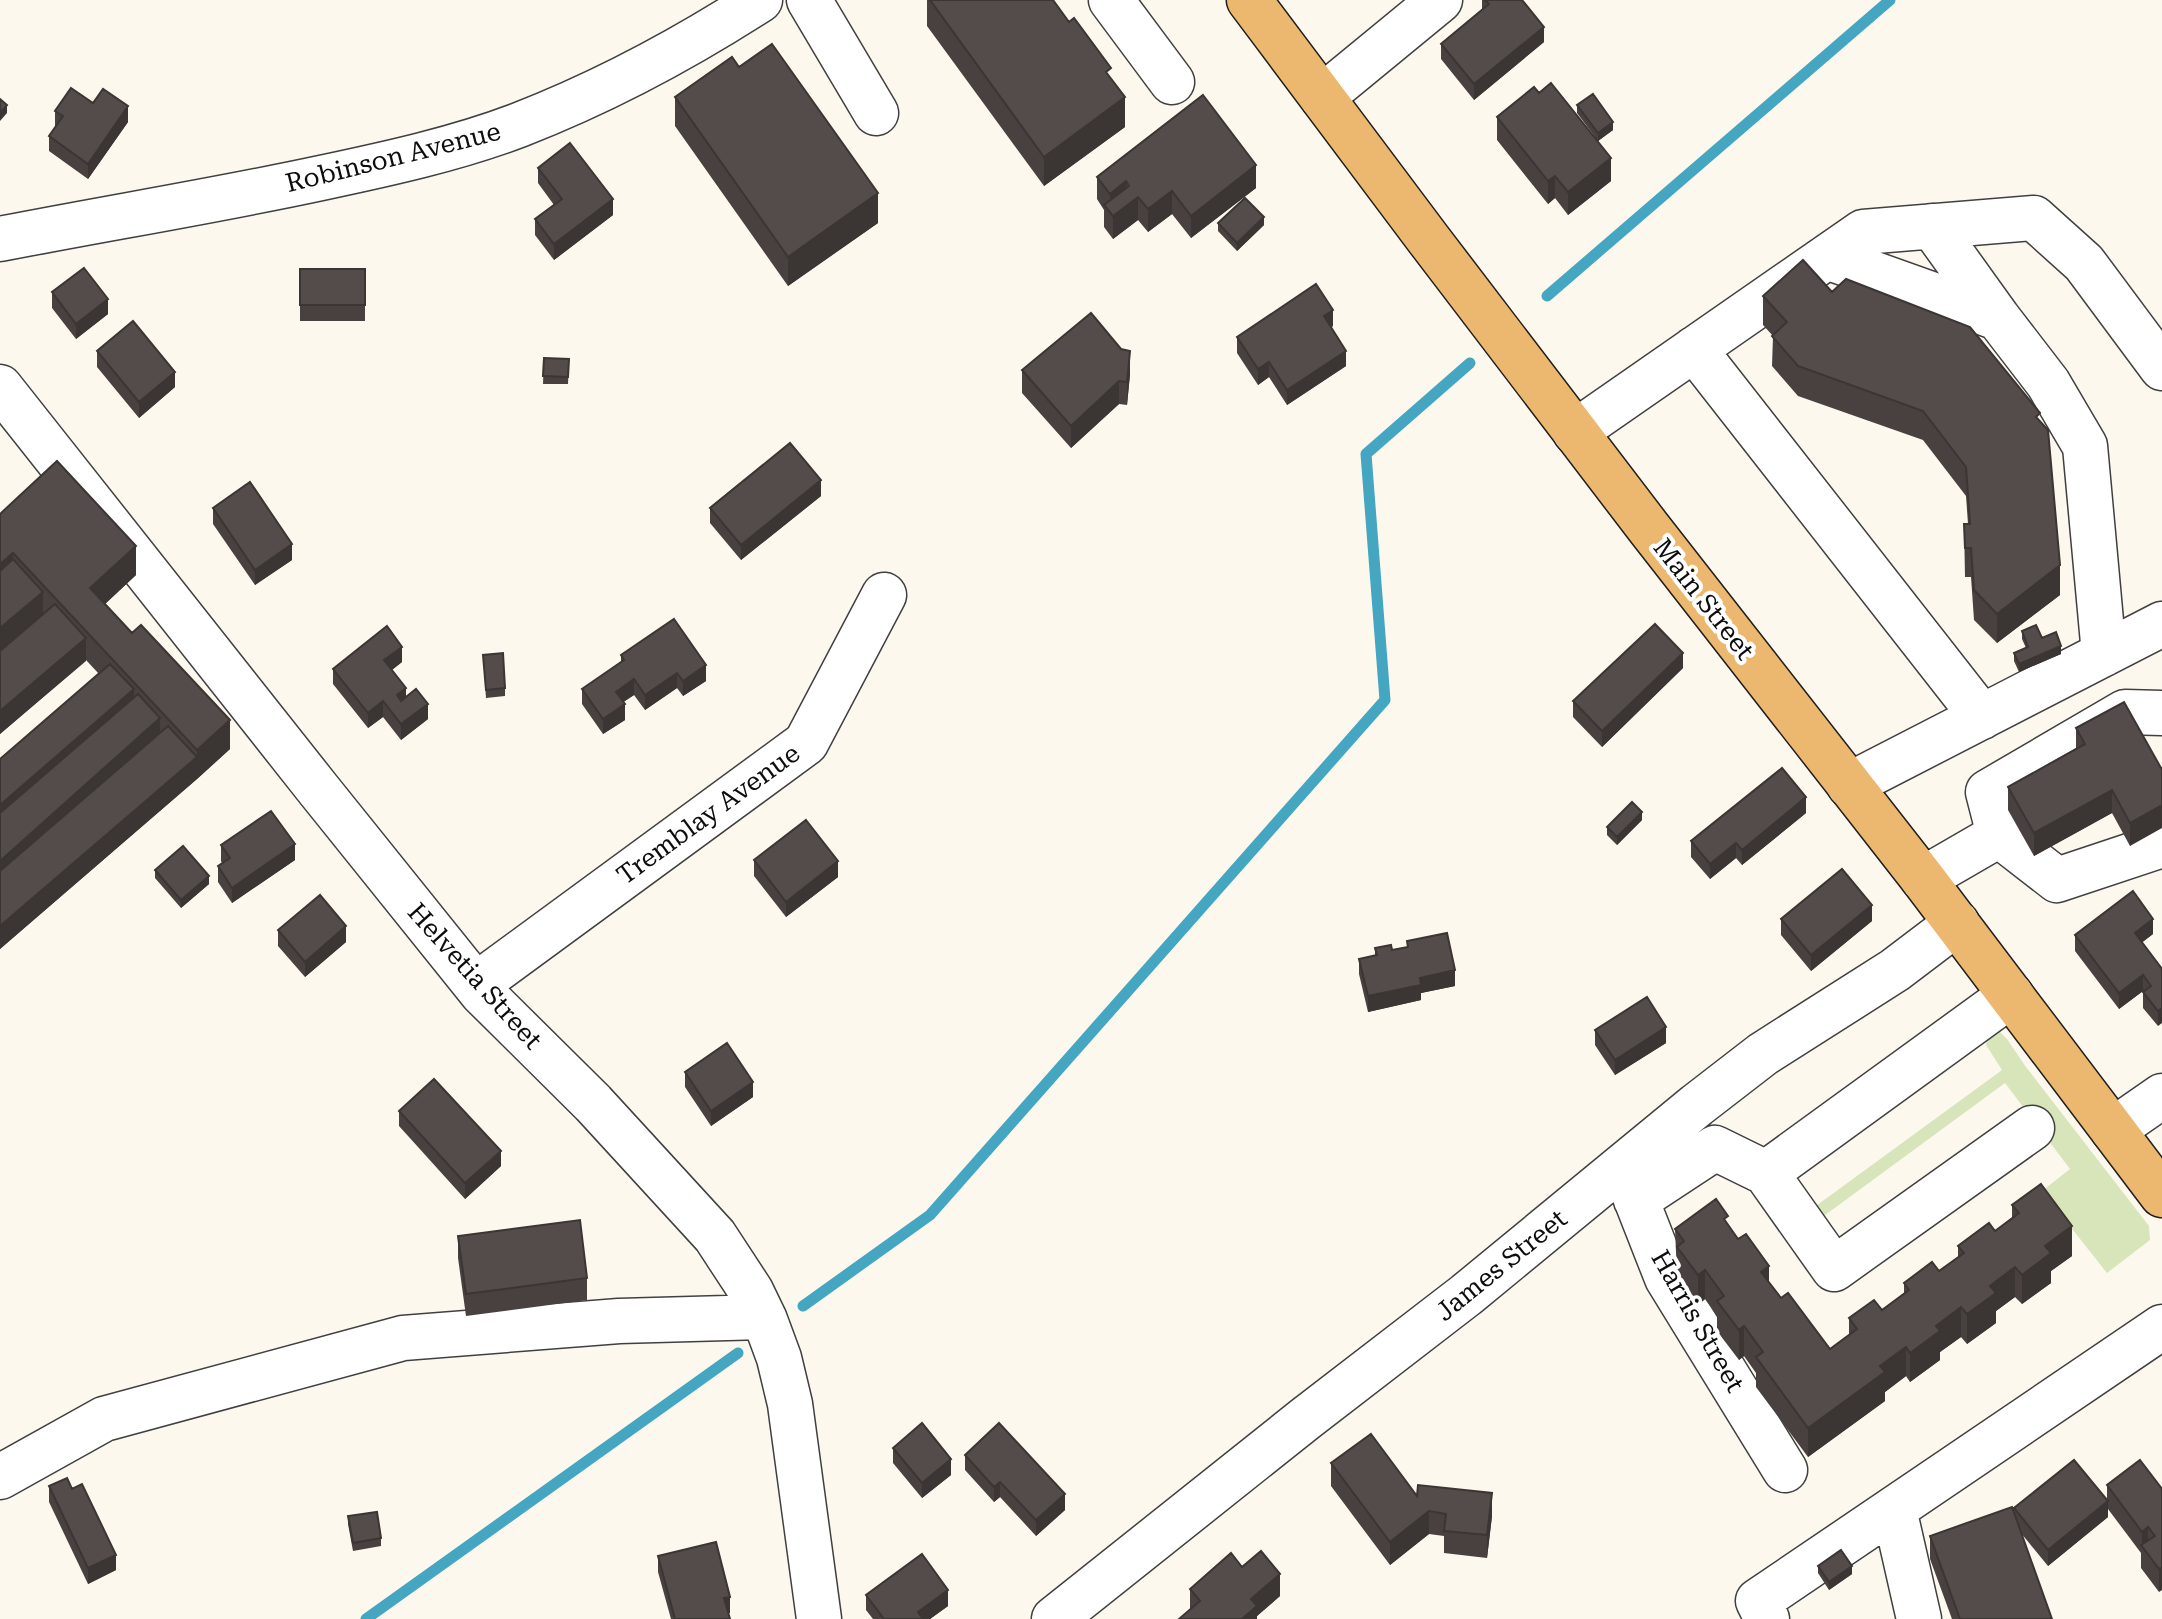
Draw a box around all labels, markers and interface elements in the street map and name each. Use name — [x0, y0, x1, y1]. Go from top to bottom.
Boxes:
street label: Robinson Avenue — [283, 116, 503, 198]
street label: Main Street — [1648, 533, 1761, 666]
street label: Tremblay Avenue — [611, 738, 805, 890]
street label: Helvetia Street — [402, 897, 548, 1055]
street label: James Street — [1430, 1203, 1573, 1327]
street label: Harris Street — [1645, 1245, 1751, 1398]

